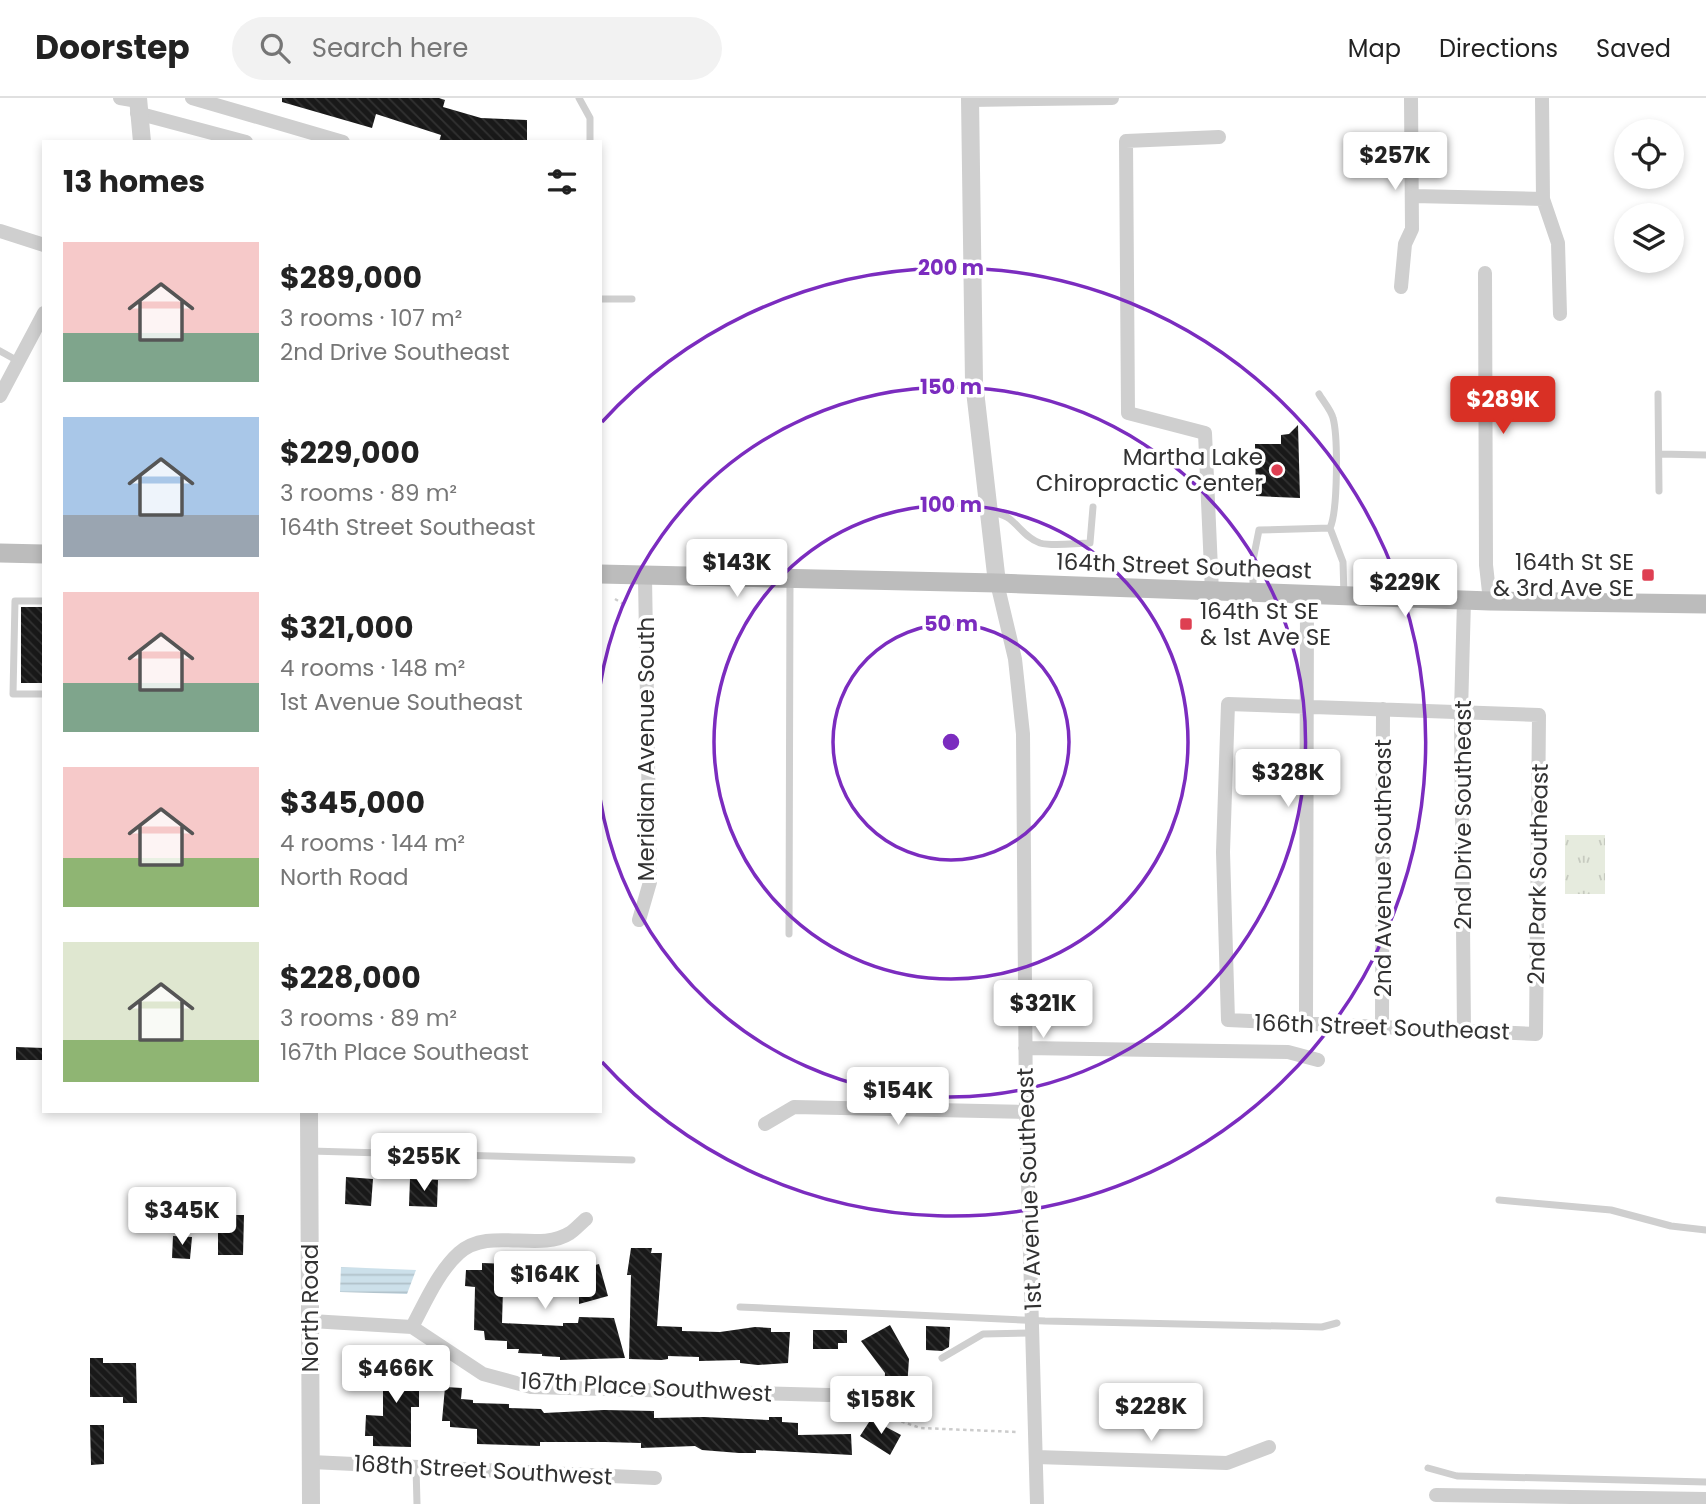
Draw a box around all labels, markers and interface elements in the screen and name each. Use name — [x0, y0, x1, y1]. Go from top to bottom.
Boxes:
search box — [232, 17, 722, 80]
text: Doorstep — [35, 24, 190, 71]
icon: search — [256, 29, 294, 67]
text: Search here — [312, 30, 468, 66]
text: Map — [1348, 32, 1401, 65]
text: Directions — [1439, 32, 1558, 65]
text: Saved — [1596, 32, 1671, 65]
map controls — [1614, 119, 1684, 273]
button: locate — [1614, 119, 1684, 189]
pin: $257K — [1346, 132, 1444, 192]
text: $257K — [1359, 139, 1431, 171]
text: 13 homes — [63, 160, 205, 203]
icon: filters — [543, 163, 581, 201]
button: layers — [1614, 203, 1684, 273]
text: 200 m — [918, 253, 984, 282]
text: $289,000 — [280, 256, 422, 299]
icon: home — [119, 270, 203, 354]
text: 3 rooms · 107 m² — [280, 302, 462, 334]
text: 2nd Drive Southeast — [280, 336, 510, 368]
text: 150 m — [920, 372, 982, 401]
pin: $289K — [1454, 376, 1552, 436]
text: $289K — [1466, 383, 1540, 415]
text: $229,000 — [280, 431, 420, 474]
place label: Martha Lake Chiropractic Center — [1036, 441, 1263, 499]
icon: home — [119, 445, 203, 529]
marker: Martha Lake Chiropractic Center — [1269, 462, 1285, 478]
text: 3 rooms · 89 m² — [280, 477, 457, 509]
text: 100 m — [920, 490, 982, 519]
text: 164th Street Southeast — [280, 511, 535, 543]
pin: $143K — [688, 540, 786, 599]
text: $143K — [702, 546, 772, 578]
street label: 164th Street Southeast — [1056, 546, 1312, 586]
place label: 164th St SE & 3rd Ave SE — [1493, 546, 1634, 604]
pin: $229K — [1356, 560, 1454, 619]
text: $229K — [1369, 566, 1441, 598]
marker: 164th St SE & 3rd Ave SE — [1640, 567, 1656, 583]
place label: 164th St SE & 1st Ave SE — [1200, 595, 1331, 653]
text: $321,000 — [280, 606, 414, 649]
text: 50 m — [924, 609, 978, 638]
marker: 164th St SE & 1st Ave SE — [1178, 616, 1194, 632]
street label: Meridian Avenue South — [630, 617, 662, 881]
icon: home — [119, 620, 203, 704]
text: 4 rooms · 148 m² — [280, 652, 465, 684]
text: 1st Avenue Southeast — [280, 686, 523, 718]
street label: 2nd Drive Southeast — [1447, 700, 1479, 930]
centre of rings — [939, 730, 963, 754]
street label: 2nd Avenue Southeast — [1367, 739, 1399, 997]
pin: $328K — [1239, 750, 1337, 809]
text: $328K — [1251, 756, 1325, 788]
street label: 2nd Park Southeast — [1520, 763, 1556, 985]
text: $345,000 — [280, 781, 425, 824]
icon: home — [119, 795, 203, 879]
text: 4 rooms · 144 m² — [280, 827, 465, 859]
text: North Road — [280, 861, 409, 893]
text: $228,000 — [280, 956, 421, 999]
icon: home — [119, 970, 203, 1054]
pin: $321K — [994, 981, 1092, 1040]
text: $321K — [1010, 987, 1076, 1019]
text: 3 rooms · 89 m² — [280, 1002, 457, 1034]
street label: 166th Street Southeast — [1254, 1007, 1510, 1047]
text: 167th Place Southeast — [280, 1036, 529, 1068]
street label: 1st Avenue Southeast — [1009, 1067, 1049, 1311]
pin: $154K — [849, 1068, 947, 1127]
text: $154K — [863, 1074, 933, 1106]
pin: $255K — [375, 1134, 473, 1193]
text: $255K — [387, 1140, 461, 1172]
pin: $345K — [133, 1188, 231, 1247]
text: $345K — [144, 1194, 220, 1226]
street label: North Road — [294, 1244, 326, 1372]
pin: $164K — [496, 1252, 594, 1311]
text: $164K — [510, 1258, 580, 1290]
pin: $466K — [347, 1346, 445, 1405]
text: $466K — [358, 1352, 434, 1384]
street label: 167th Place Southwest — [519, 1364, 773, 1410]
pin: $158K — [832, 1376, 930, 1436]
text: $158K — [846, 1383, 916, 1415]
pin: $228K — [1102, 1384, 1200, 1443]
text: $228K — [1115, 1390, 1187, 1422]
street label: 168th Street Southwest — [353, 1447, 613, 1493]

